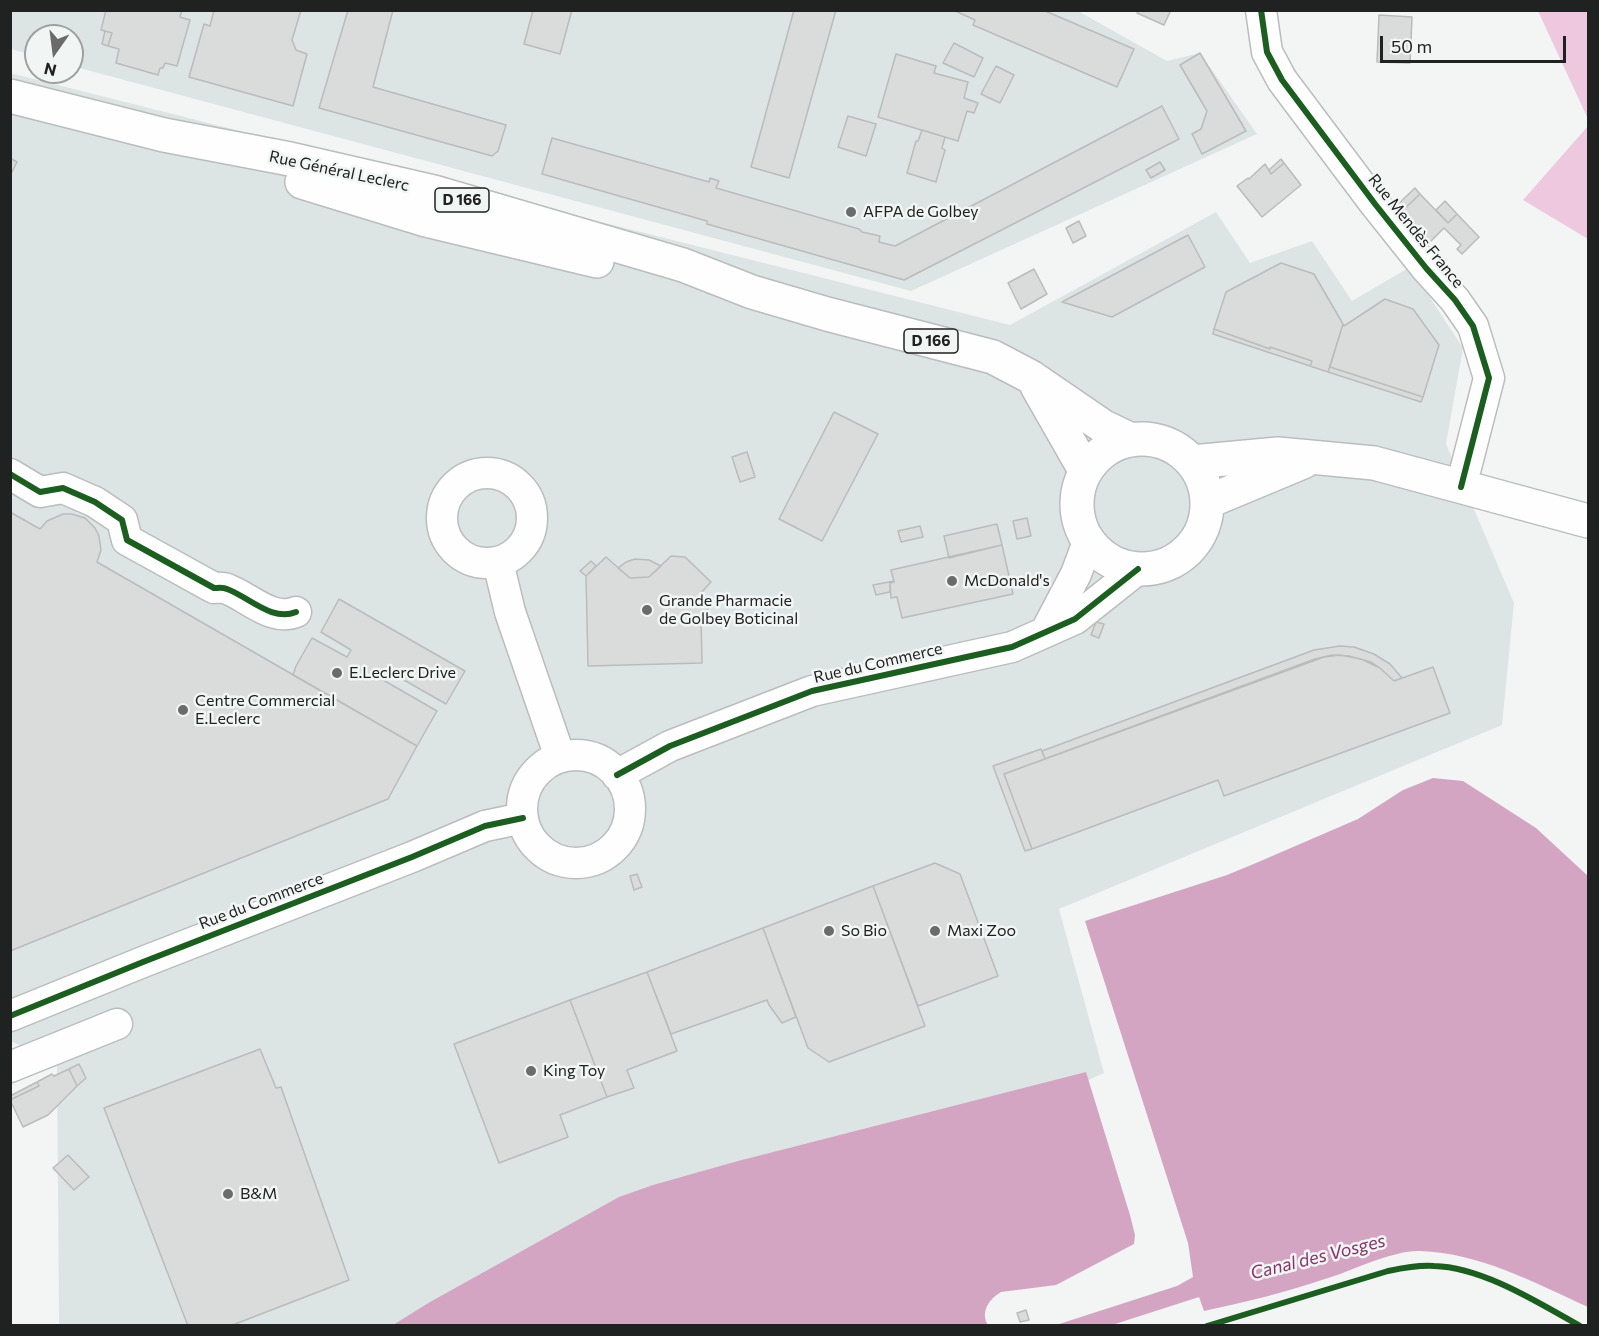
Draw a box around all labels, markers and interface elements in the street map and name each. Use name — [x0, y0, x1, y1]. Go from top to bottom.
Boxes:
north arrow — [24, 24, 84, 84]
scale bar — [1383, 24, 1569, 62]
text: 50 m — [1391, 35, 1432, 57]
text: N — [42, 59, 58, 81]
street label: Rue Général Leclerc — [267, 147, 411, 195]
street label: Rue Mendès France — [1364, 170, 1468, 292]
road number: D 166 — [435, 188, 489, 212]
place label: AFPA de Golbey — [863, 202, 979, 222]
marker: AFPA de Golbey — [844, 205, 858, 219]
road number: D 166 — [904, 329, 958, 353]
place label: McDonald's — [964, 571, 1050, 591]
marker: McDonald's — [945, 574, 959, 588]
place label: Grande Pharmacie de Golbey Boticinal — [659, 591, 798, 629]
marker: Grande Pharmacie de Golbey Boticinal — [640, 603, 654, 617]
street label: Rue du Commerce — [812, 639, 944, 687]
place label: E.Leclerc Drive — [349, 663, 456, 683]
marker: E.Leclerc Drive — [330, 666, 344, 680]
place label: Centre Commercial E.Leclerc — [195, 691, 335, 729]
marker: Centre Commercial E.Leclerc — [176, 703, 190, 717]
street label: Rue du Commerce — [196, 868, 326, 934]
place label: So Bio — [841, 921, 887, 941]
place label: Maxi Zoo — [947, 921, 1016, 941]
marker: So Bio — [822, 924, 836, 938]
marker: Maxi Zoo — [928, 924, 942, 938]
place label: King Toy — [543, 1061, 605, 1081]
marker: King Toy — [524, 1064, 538, 1078]
place label: B&M — [240, 1184, 277, 1204]
marker: B&M — [221, 1187, 235, 1201]
water label: Canal des Vosges — [1248, 1230, 1388, 1284]

